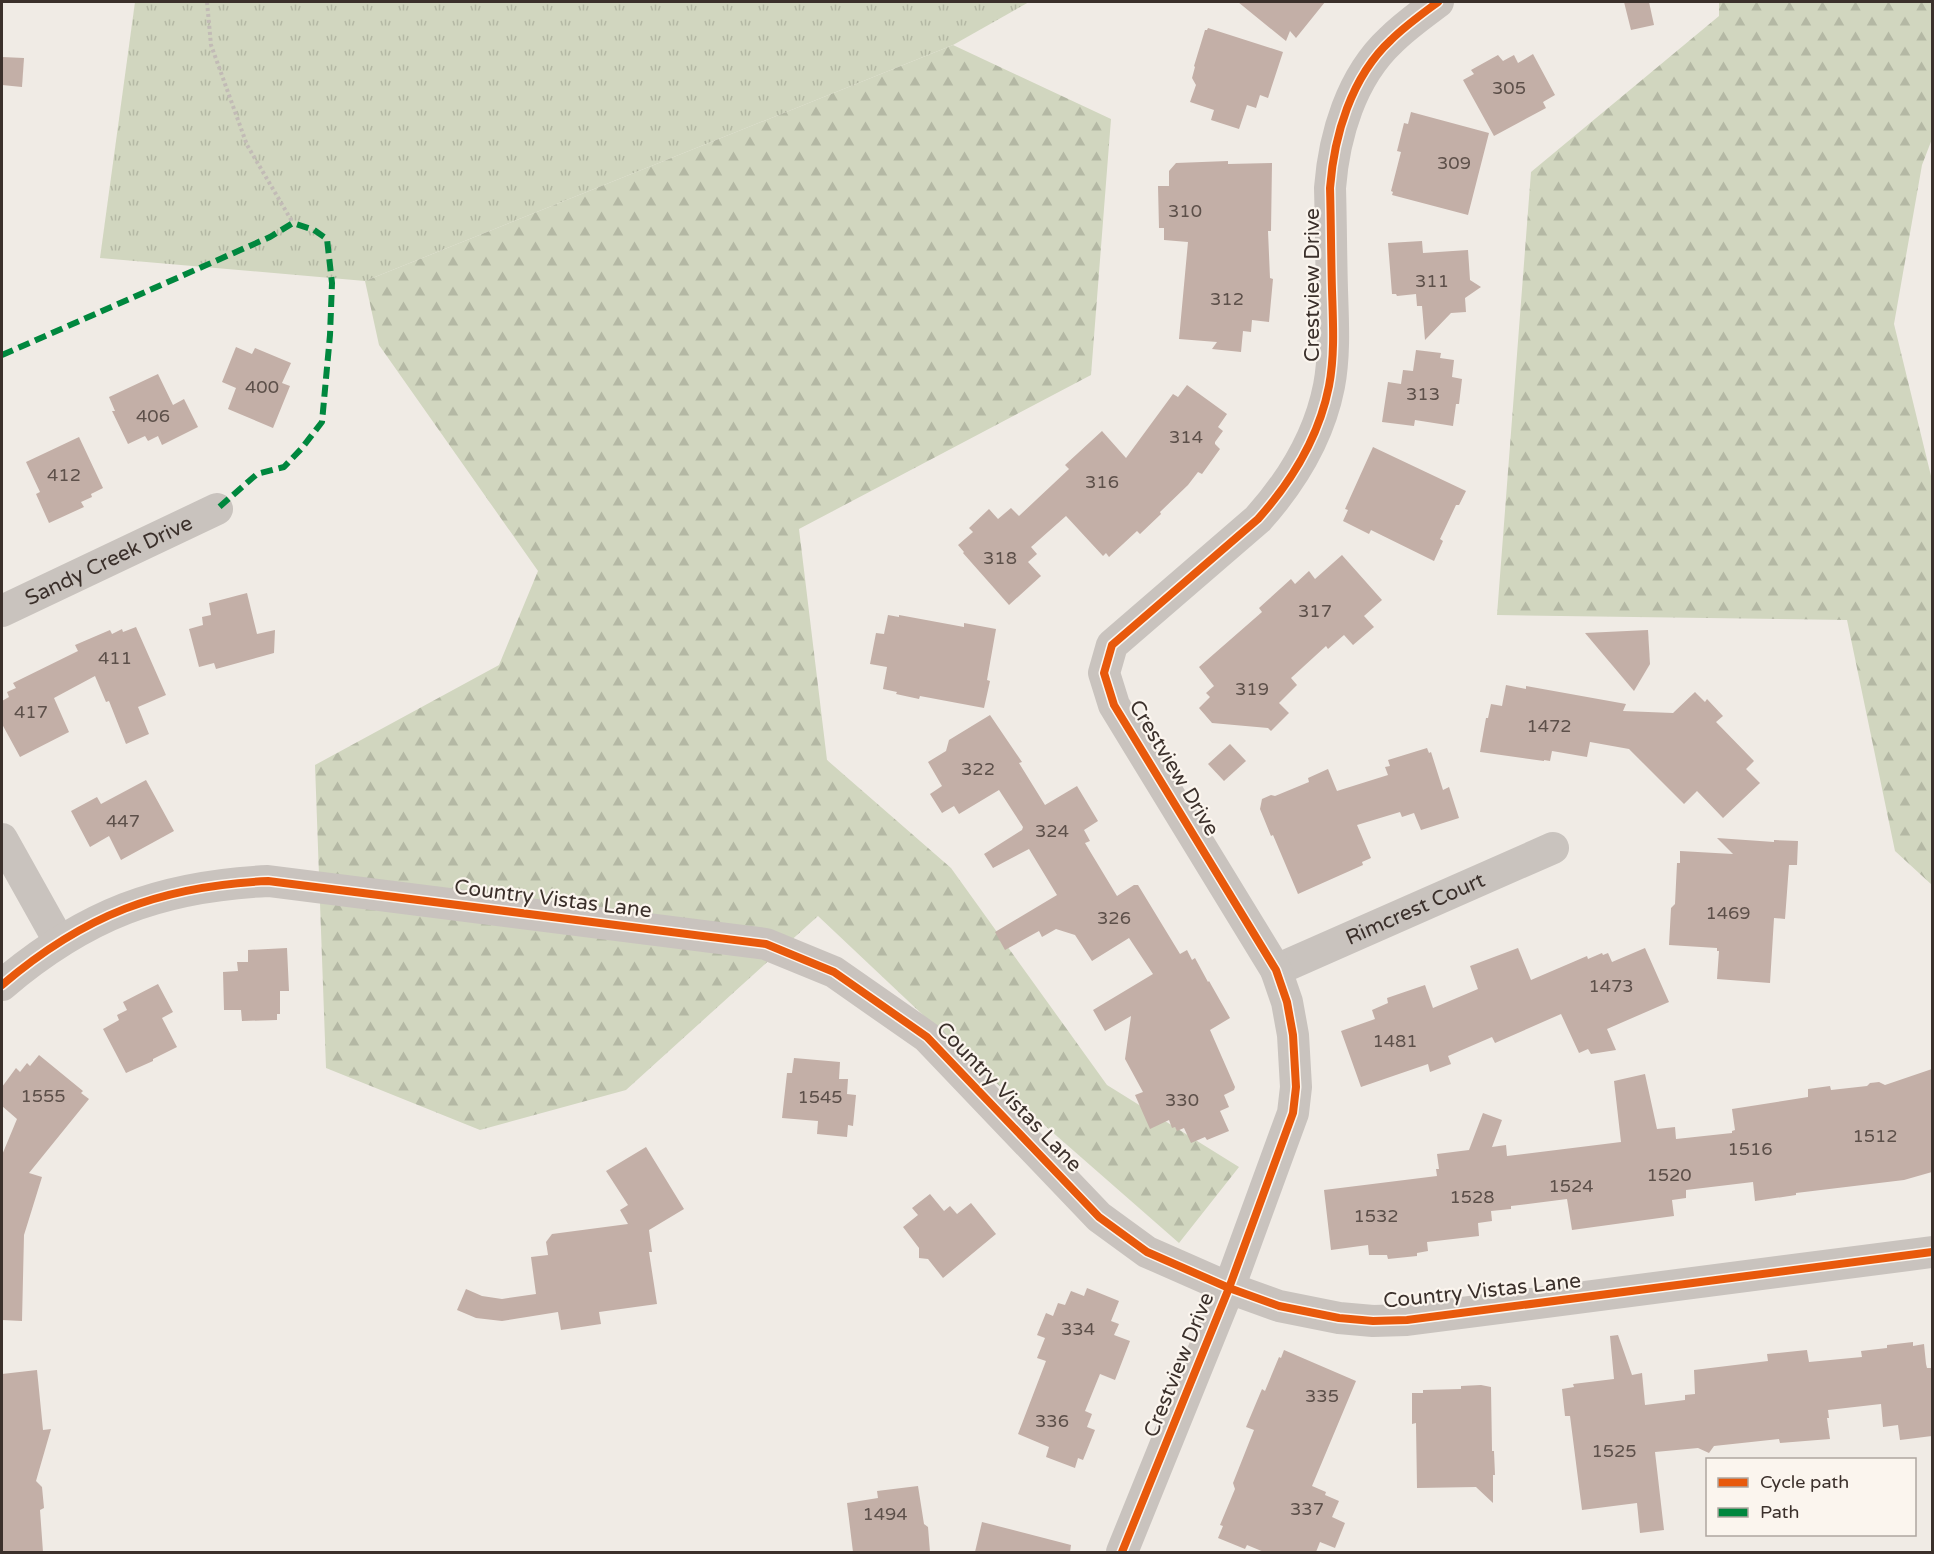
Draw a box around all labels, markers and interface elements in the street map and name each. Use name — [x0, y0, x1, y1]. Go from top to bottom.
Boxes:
house number: 305 — [1492, 77, 1526, 99]
house number: 309 — [1437, 152, 1471, 174]
house number: 310 — [1168, 200, 1202, 222]
street label: Crestview Drive — [1300, 208, 1325, 362]
house number: 311 — [1415, 270, 1449, 292]
house number: 312 — [1210, 288, 1244, 310]
house number: 400 — [245, 376, 279, 398]
house number: 313 — [1406, 383, 1440, 405]
house number: 406 — [136, 405, 170, 427]
house number: 314 — [1169, 426, 1203, 448]
house number: 412 — [47, 464, 81, 486]
house number: 316 — [1085, 471, 1119, 493]
street label: Sandy Creek Drive — [21, 510, 196, 611]
house number: 318 — [983, 547, 1017, 569]
house number: 317 — [1298, 600, 1332, 622]
house number: 411 — [98, 647, 132, 669]
house number: 319 — [1235, 678, 1269, 700]
street label: Crestview Drive — [1124, 696, 1224, 841]
house number: 417 — [14, 701, 48, 723]
house number: 1472 — [1526, 715, 1572, 737]
house number: 322 — [961, 758, 995, 780]
house number: 447 — [106, 810, 140, 832]
house number: 324 — [1035, 820, 1069, 842]
street label: Rimcrest Court — [1342, 867, 1489, 950]
street label: Country Vistas Lane — [453, 874, 653, 924]
house number: 1469 — [1705, 902, 1751, 924]
house number: 326 — [1097, 907, 1131, 929]
house number: 1473 — [1588, 975, 1634, 997]
street label: Country Vistas Lane — [931, 1017, 1087, 1177]
house number: 1481 — [1372, 1030, 1418, 1052]
house number: 1555 — [20, 1085, 66, 1107]
house number: 1545 — [797, 1086, 843, 1108]
house number: 330 — [1165, 1089, 1199, 1111]
house number: 1512 — [1852, 1125, 1898, 1147]
house number: 1516 — [1727, 1138, 1773, 1160]
house number: 1520 — [1646, 1164, 1692, 1186]
house number: 1524 — [1548, 1175, 1594, 1197]
house number: 1528 — [1449, 1186, 1495, 1208]
house number: 1532 — [1353, 1205, 1399, 1227]
street label: Country Vistas Lane — [1382, 1268, 1582, 1314]
street label: Crestview Drive — [1139, 1289, 1219, 1441]
house number: 334 — [1061, 1318, 1095, 1340]
house number: 335 — [1305, 1385, 1339, 1407]
house number: 336 — [1035, 1410, 1069, 1432]
house number: 1525 — [1591, 1440, 1637, 1462]
legend — [1706, 1458, 1916, 1536]
text: Cycle path — [1760, 1471, 1849, 1493]
house number: 337 — [1290, 1498, 1324, 1520]
text: Path — [1760, 1501, 1799, 1523]
house number: 1494 — [862, 1503, 908, 1525]

